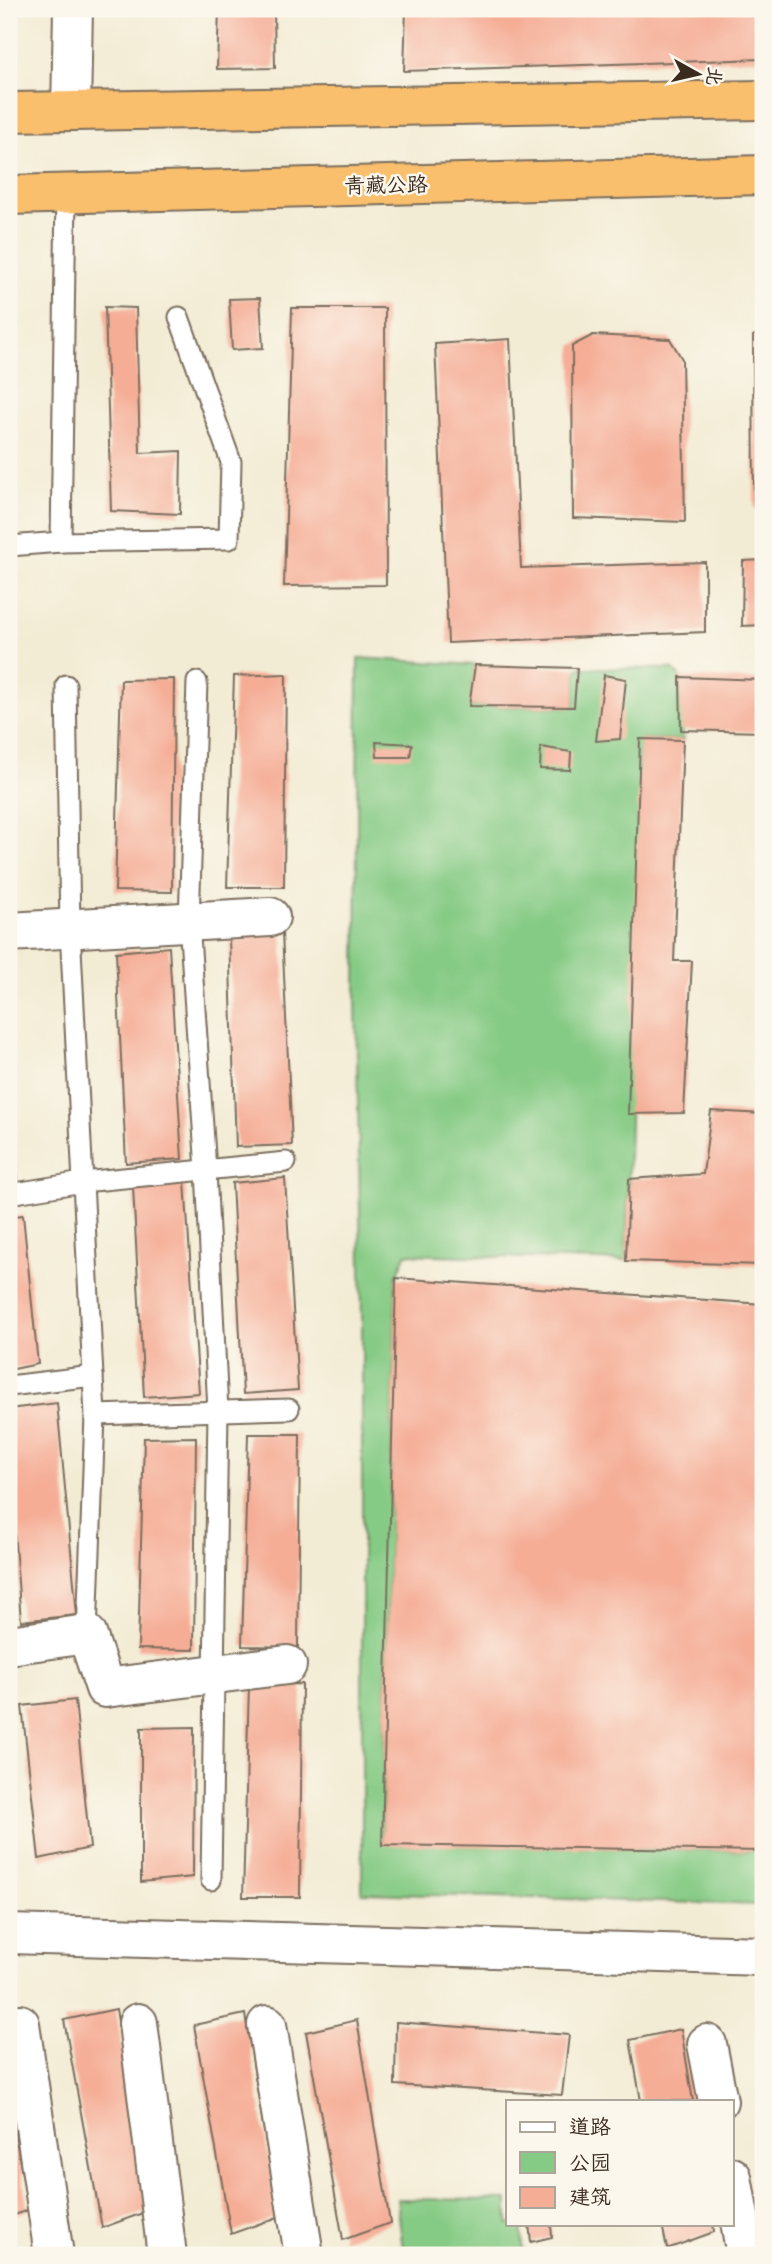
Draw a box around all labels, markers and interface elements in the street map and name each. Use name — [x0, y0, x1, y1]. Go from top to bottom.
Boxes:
north arrow — [664, 38, 734, 108]
text: 北 — [701, 65, 726, 87]
street label: 青藏公路 — [344, 172, 428, 199]
legend — [506, 2100, 734, 2226]
text: 道路 — [569, 2115, 611, 2140]
text: 公园 — [569, 2151, 611, 2176]
text: 建筑 — [569, 2185, 611, 2210]

